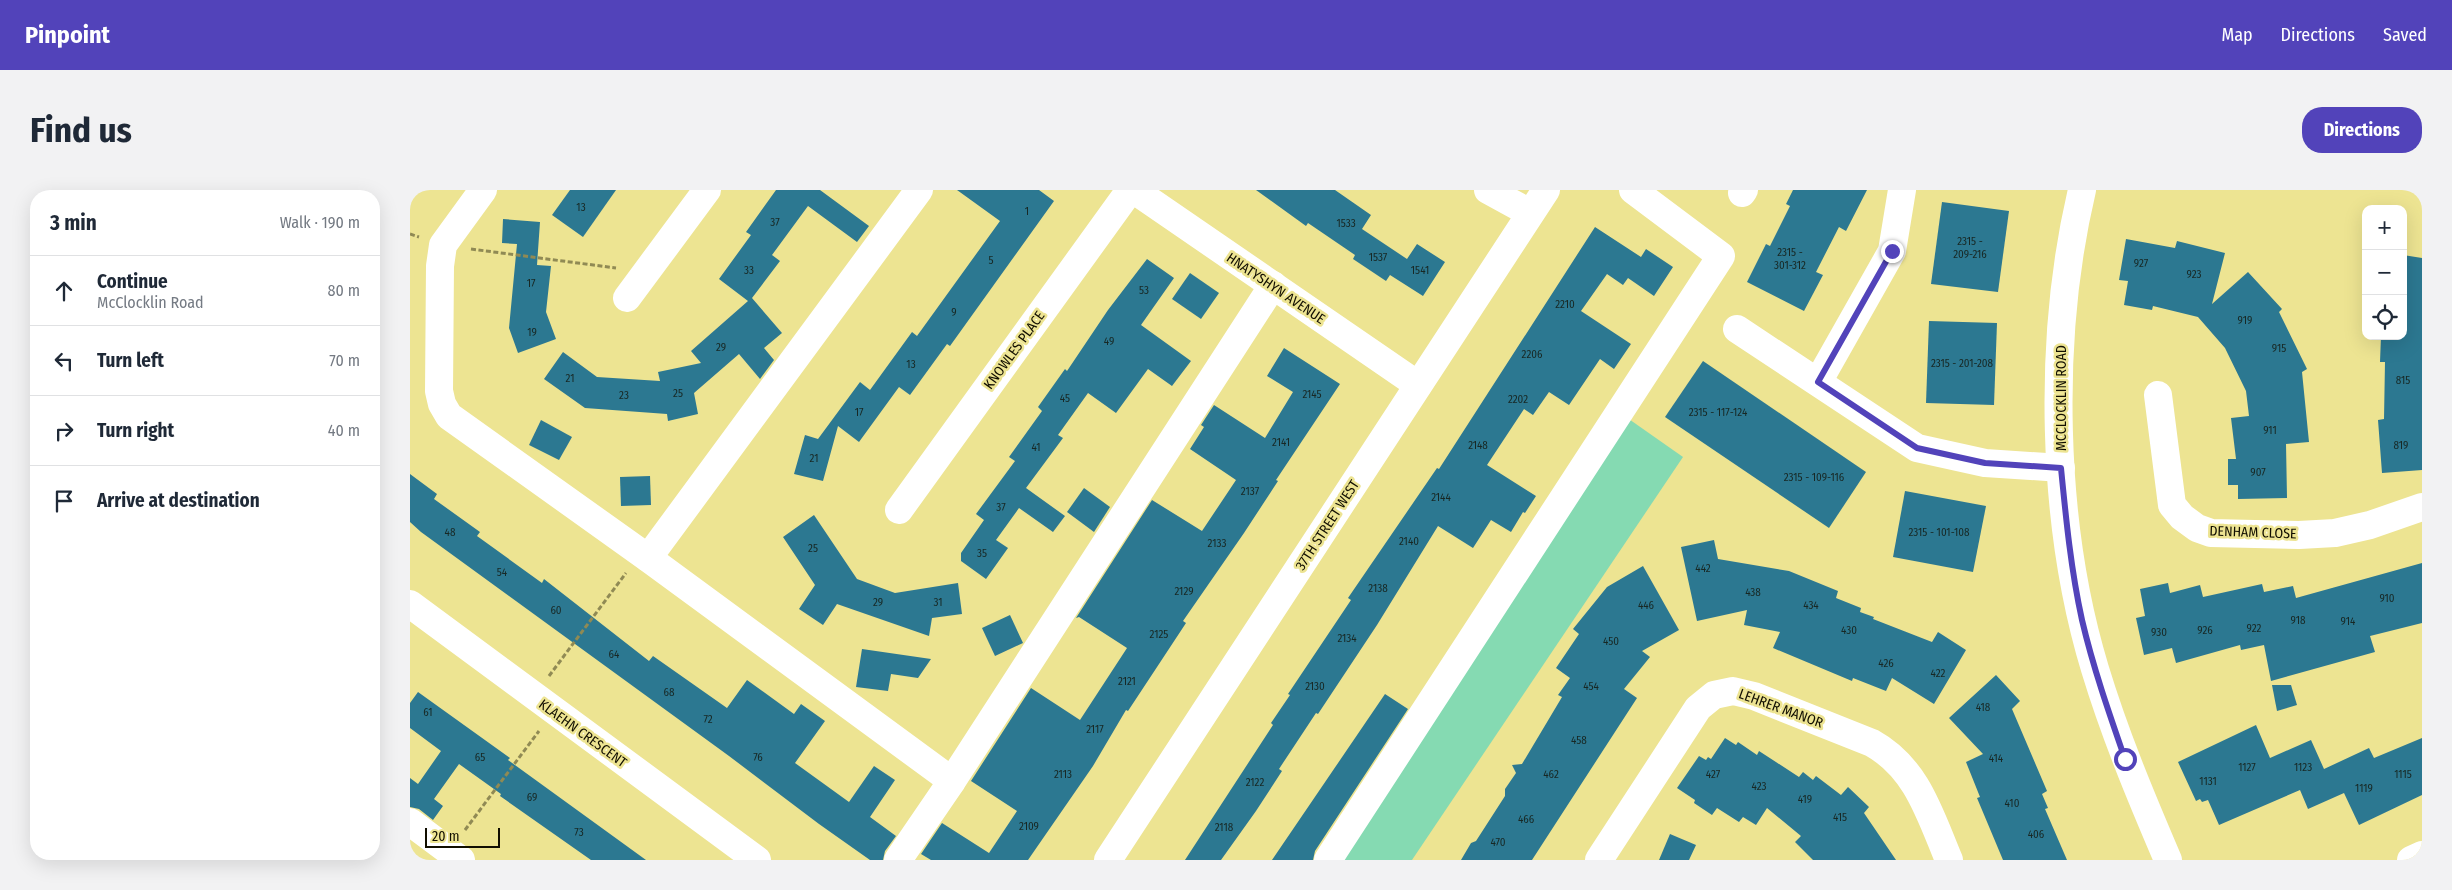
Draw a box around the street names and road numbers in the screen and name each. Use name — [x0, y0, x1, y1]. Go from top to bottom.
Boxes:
street label: HNATYSHYN AVENUE — [1223, 249, 1329, 328]
street label: KNOWLES PLACE — [980, 308, 1049, 393]
street label: MCCLOCKLIN ROAD — [2053, 345, 2070, 451]
street label: 37TH STREET WEST — [1292, 477, 1363, 573]
street label: DENHAM CLOSE — [2209, 522, 2297, 543]
street label: LEHRER MANOR — [1736, 685, 1826, 732]
street label: KLAEHN CRESCENT — [535, 696, 630, 771]

